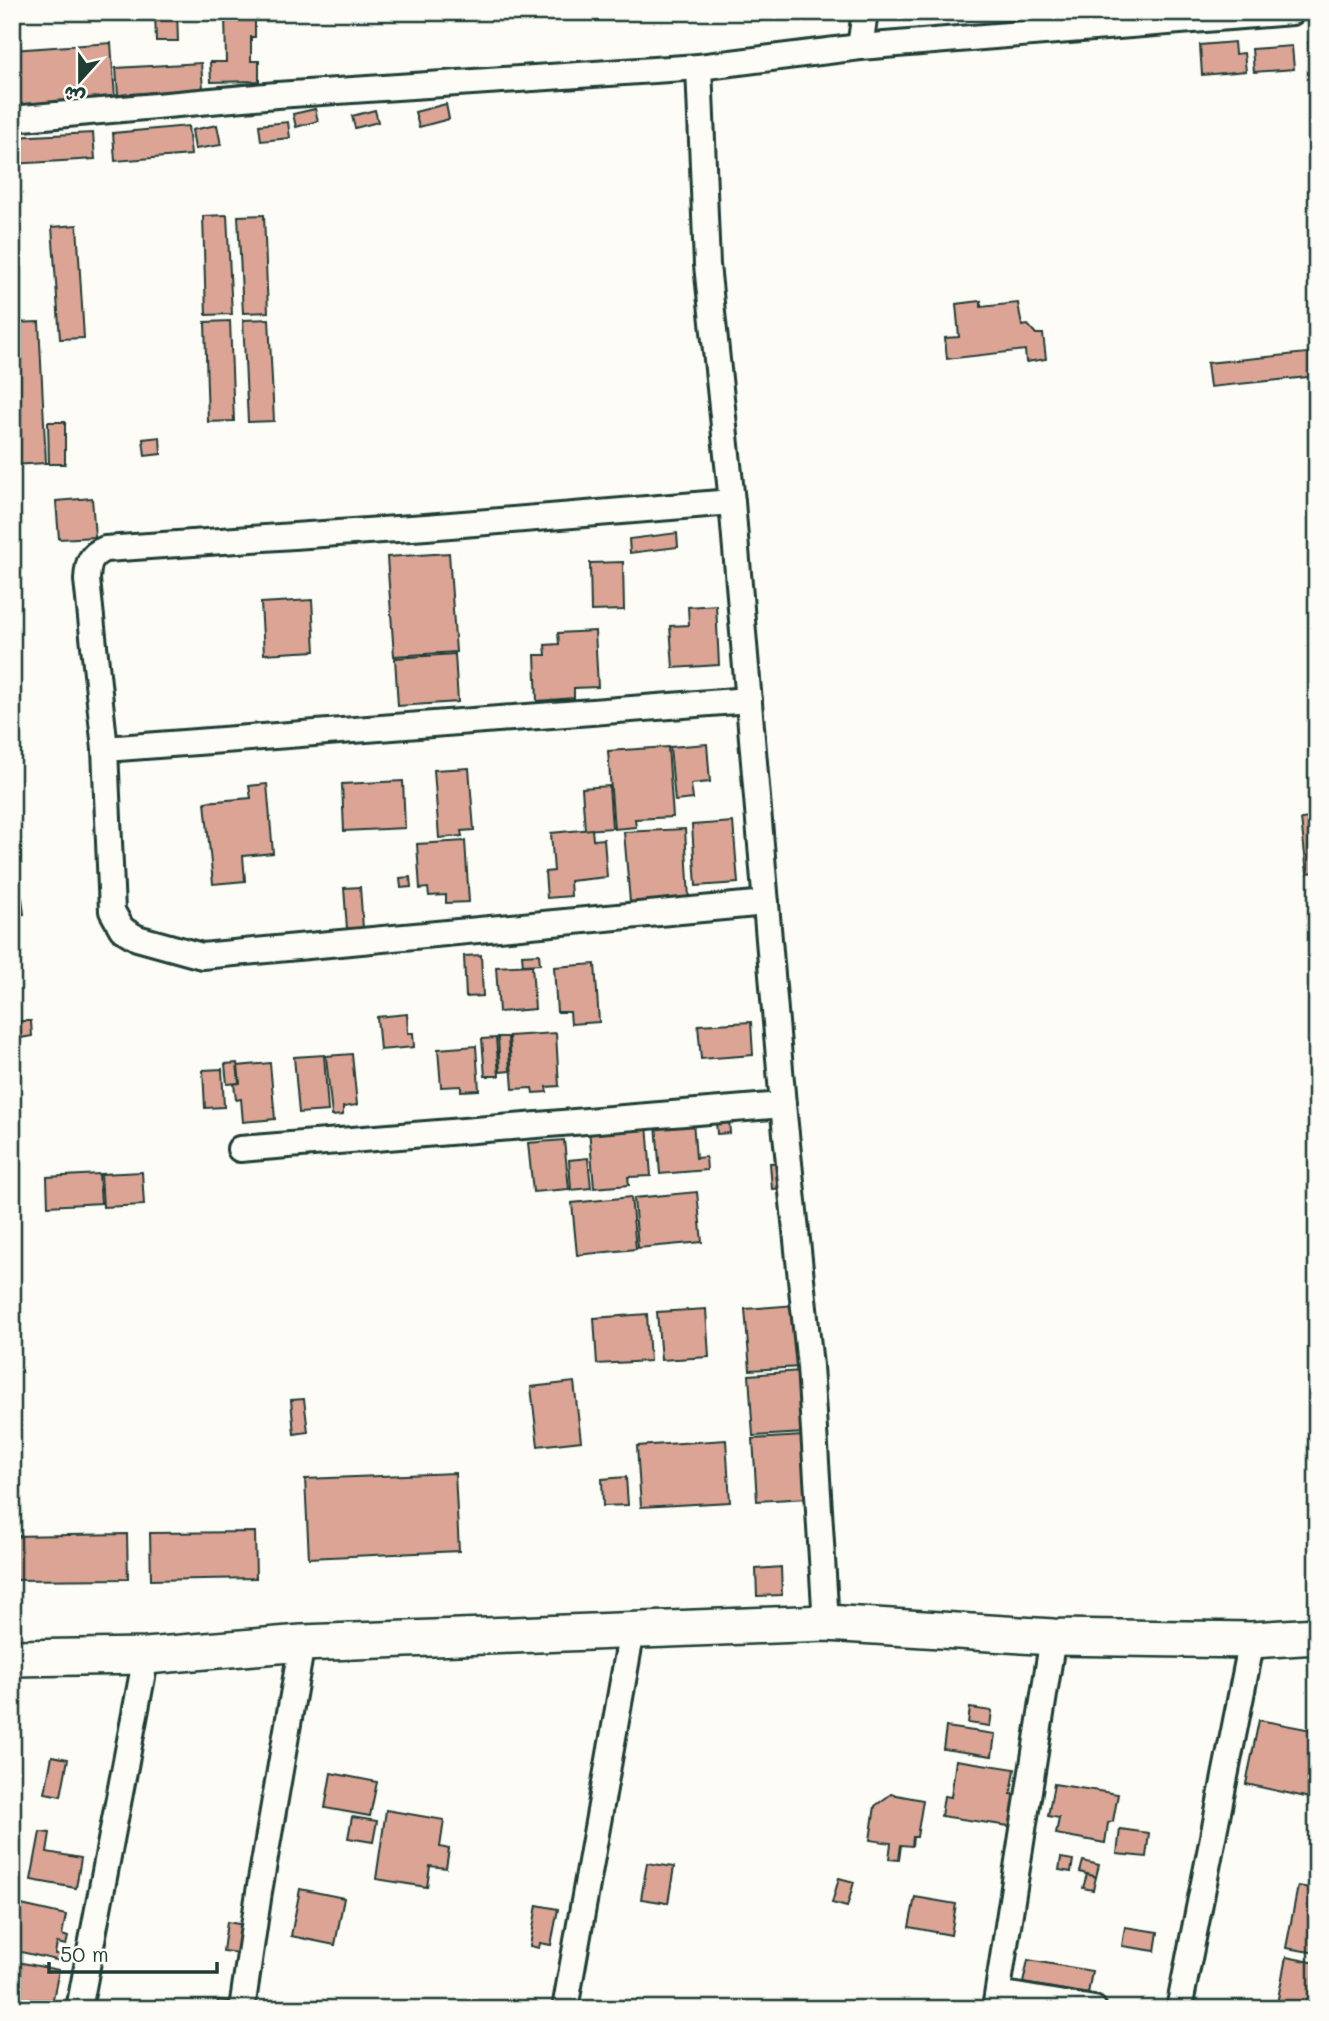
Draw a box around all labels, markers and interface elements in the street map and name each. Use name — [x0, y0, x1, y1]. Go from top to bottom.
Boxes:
north arrow — [46, 46, 116, 116]
text: ش — [59, 81, 88, 112]
scale bar — [49, 1930, 217, 1974]
text: 50 m — [60, 1940, 109, 1967]

